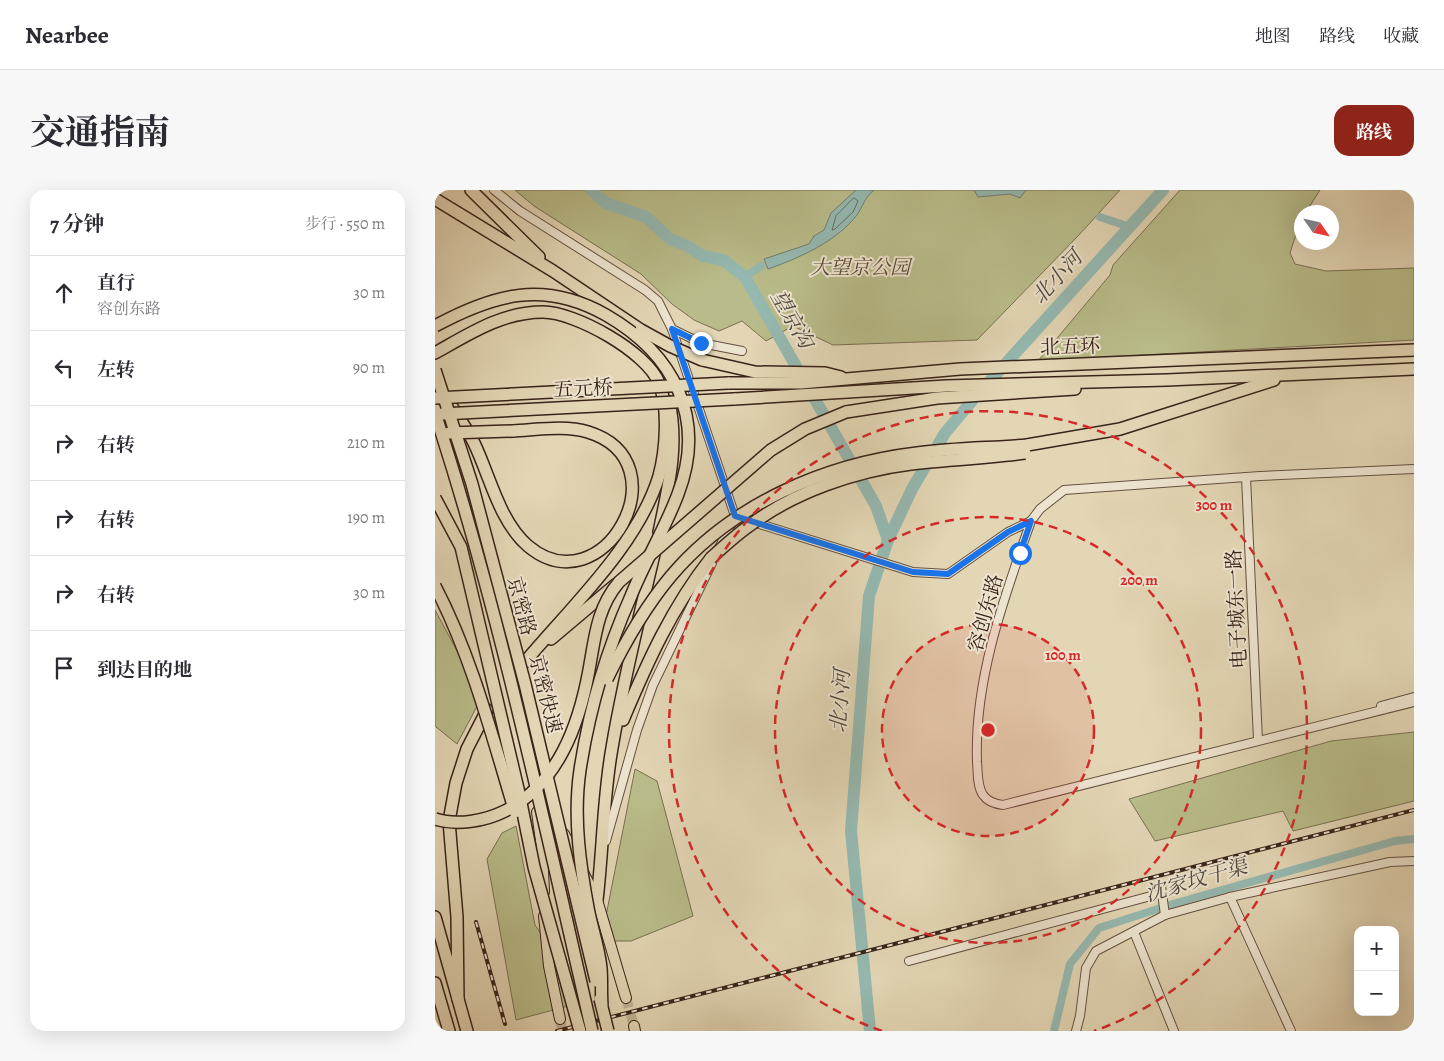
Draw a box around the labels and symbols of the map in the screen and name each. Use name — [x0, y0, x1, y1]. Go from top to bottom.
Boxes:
north arrow — [1294, 205, 1339, 250]
water label: 北小河 — [1026, 241, 1091, 310]
park label: 大望京公园 — [810, 254, 913, 281]
water label: 望京沟 — [764, 285, 821, 356]
route end — [690, 332, 713, 355]
street label: 北五环 — [1040, 332, 1100, 361]
street label: 五元桥 — [552, 373, 614, 404]
text: 300 m — [1196, 495, 1233, 515]
route start — [1009, 542, 1032, 565]
street label: 电子城东一路 — [1220, 548, 1253, 670]
text: 200 m — [1120, 570, 1158, 590]
street label: 容创东路 — [961, 571, 1009, 655]
street label: 京密路 — [501, 574, 542, 639]
text: 100 m — [1045, 645, 1081, 665]
street label: 京密快速 — [523, 652, 568, 736]
water label: 北小河 — [824, 665, 856, 733]
centre of rings — [979, 721, 997, 739]
water label: 沈家坟干渠 — [1142, 851, 1253, 908]

